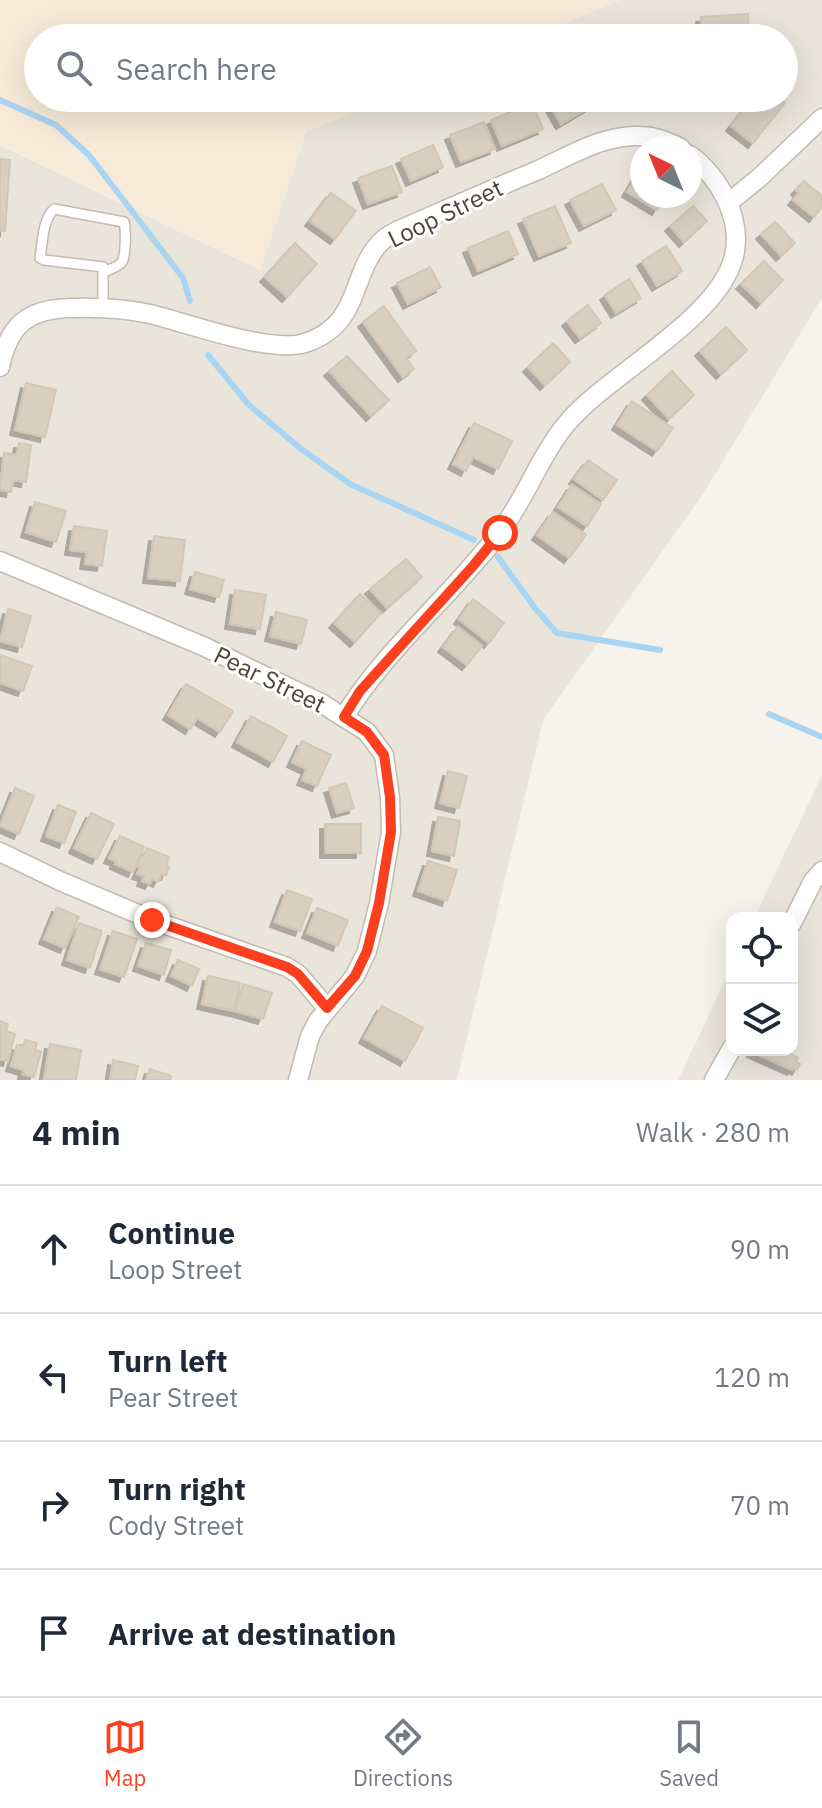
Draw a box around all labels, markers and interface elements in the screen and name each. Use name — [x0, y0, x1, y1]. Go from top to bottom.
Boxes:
search box — [24, 24, 798, 112]
icon: search — [52, 46, 96, 90]
text: Search here — [116, 49, 277, 88]
north arrow — [630, 136, 702, 208]
street label: Loop Street — [382, 171, 508, 255]
route start — [482, 515, 518, 551]
street label: Pear Street — [209, 638, 331, 720]
route end — [134, 902, 170, 938]
map controls — [726, 912, 798, 1056]
button: locate — [726, 912, 798, 984]
button: layers — [726, 984, 798, 1056]
text: 4 min — [32, 1110, 121, 1154]
text: Walk · 280 m — [636, 1115, 790, 1149]
text: Continue — [108, 1213, 235, 1252]
icon: ahead — [32, 1227, 76, 1271]
text: 90 m — [730, 1232, 790, 1266]
text: Loop Street — [108, 1252, 242, 1286]
text: Turn left — [108, 1341, 227, 1380]
icon: left — [32, 1355, 76, 1399]
text: 120 m — [714, 1360, 790, 1394]
text: Pear Street — [108, 1380, 238, 1414]
text: Turn right — [108, 1469, 246, 1508]
icon: right — [32, 1483, 76, 1527]
text: 70 m — [730, 1488, 790, 1522]
text: Cody Street — [108, 1508, 244, 1542]
icon: arrive — [32, 1611, 76, 1655]
text: Arrive at destination — [108, 1614, 396, 1653]
tab: Map — [103, 1715, 147, 1792]
tab: Directions — [353, 1715, 453, 1792]
tab: Saved — [659, 1715, 719, 1792]

